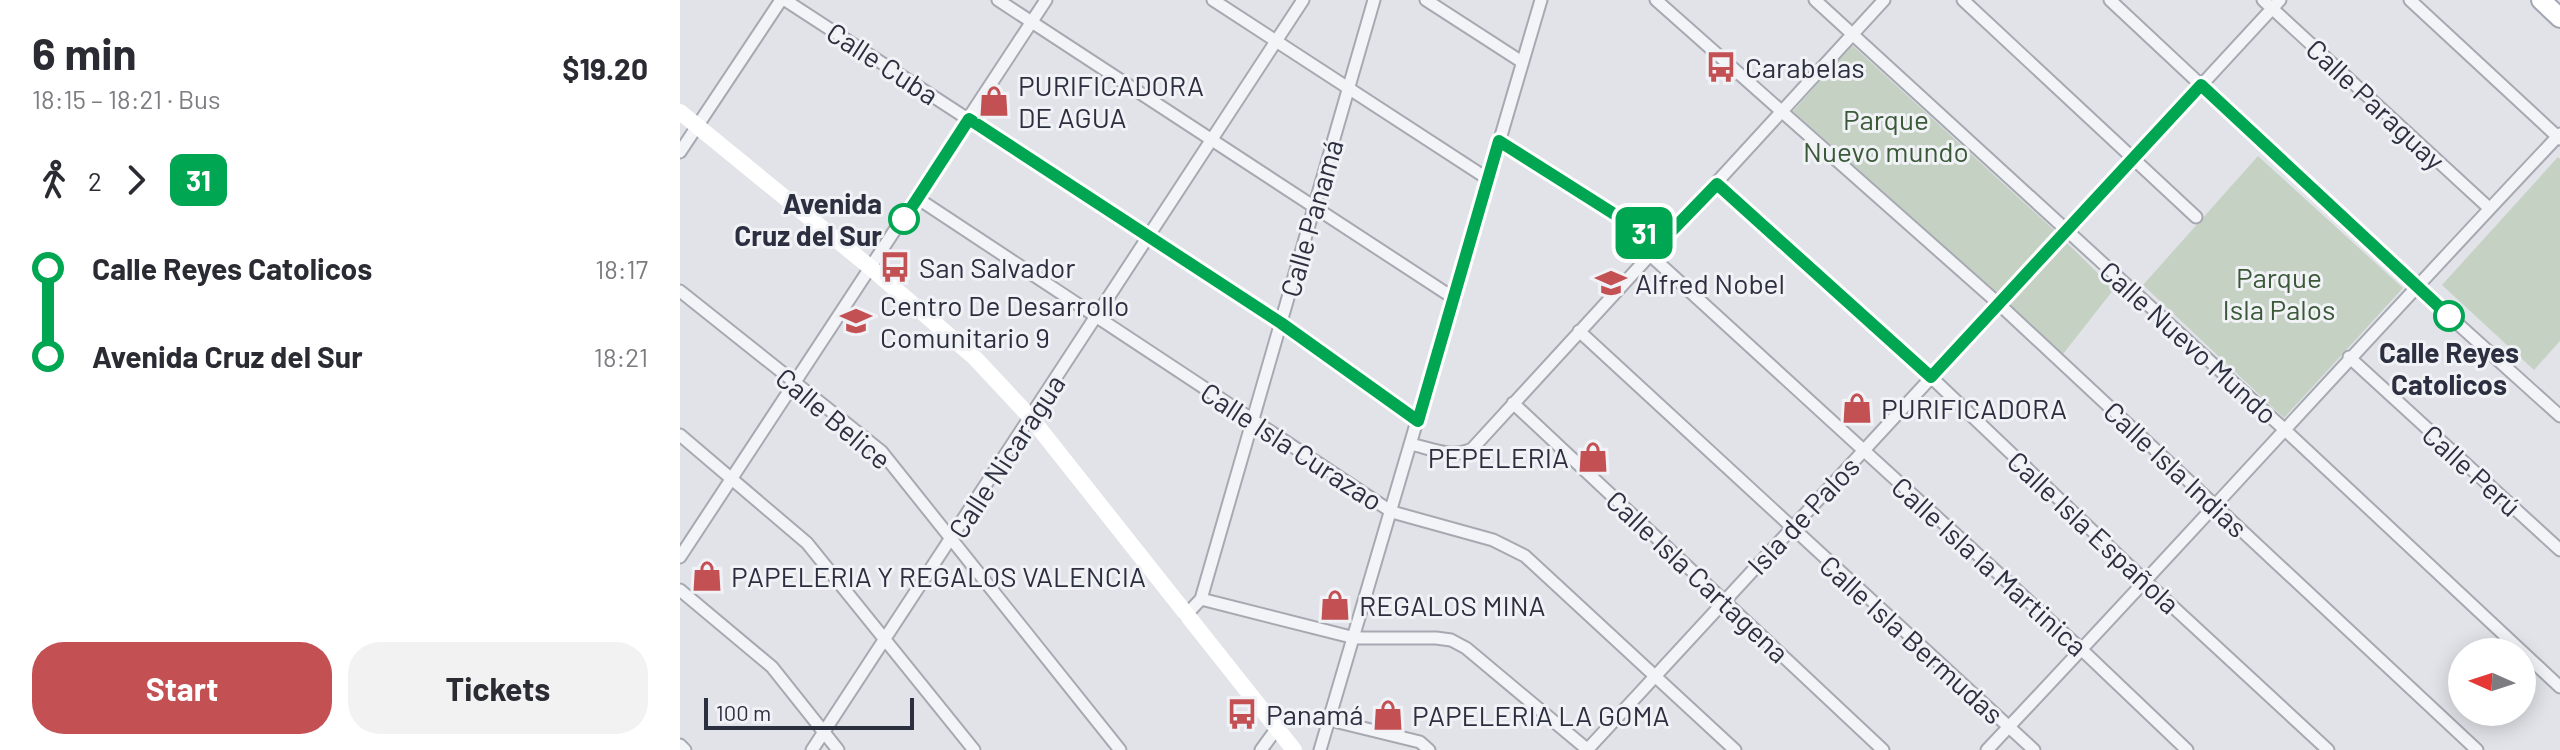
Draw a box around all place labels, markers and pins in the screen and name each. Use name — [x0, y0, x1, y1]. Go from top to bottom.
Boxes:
bus stop icon: Carabelas — [1704, 50, 1738, 84]
place label: Carabelas — [1745, 50, 1865, 84]
place label: PURIFICADORA DE AGUA — [1018, 68, 1204, 134]
shop icon: PURIFICADORA DE AGUA — [977, 84, 1011, 118]
place label: Avenida Cruz del Sur — [734, 186, 882, 252]
marker: Avenida Cruz del Sur — [889, 204, 919, 234]
bus stop icon: San Salvador — [878, 250, 912, 284]
place label: San Salvador — [919, 250, 1075, 284]
school or university icon: Alfred Nobel — [1594, 266, 1628, 300]
place label: Alfred Nobel — [1635, 266, 1785, 300]
place label: Centro De Desarrollo Comunitario 9 — [880, 288, 1129, 354]
marker: Calle Reyes Catolicos — [2434, 301, 2464, 331]
school or university icon: Centro De Desarrollo Comunitario 9 — [839, 304, 873, 338]
place label: Calle Reyes Catolicos — [2379, 335, 2519, 401]
shop icon: PURIFICADORA — [1840, 391, 1874, 425]
place label: PURIFICADORA — [1881, 391, 2067, 425]
place label: PEPELERIA — [1428, 440, 1569, 474]
shop icon: PEPELERIA — [1576, 440, 1610, 474]
shop icon: PAPELERIA Y REGALOS VALENCIA — [690, 559, 724, 593]
place label: PAPELERIA Y REGALOS VALENCIA — [731, 559, 1146, 593]
shop icon: REGALOS MINA — [1318, 588, 1352, 622]
place label: REGALOS MINA — [1359, 588, 1546, 622]
bus stop icon: Panamá — [1225, 697, 1259, 731]
place label: Panamá — [1266, 697, 1364, 731]
shop icon: PAPELERIA LA GOMA — [1371, 698, 1405, 732]
place label: PAPELERIA LA GOMA — [1412, 698, 1670, 732]

